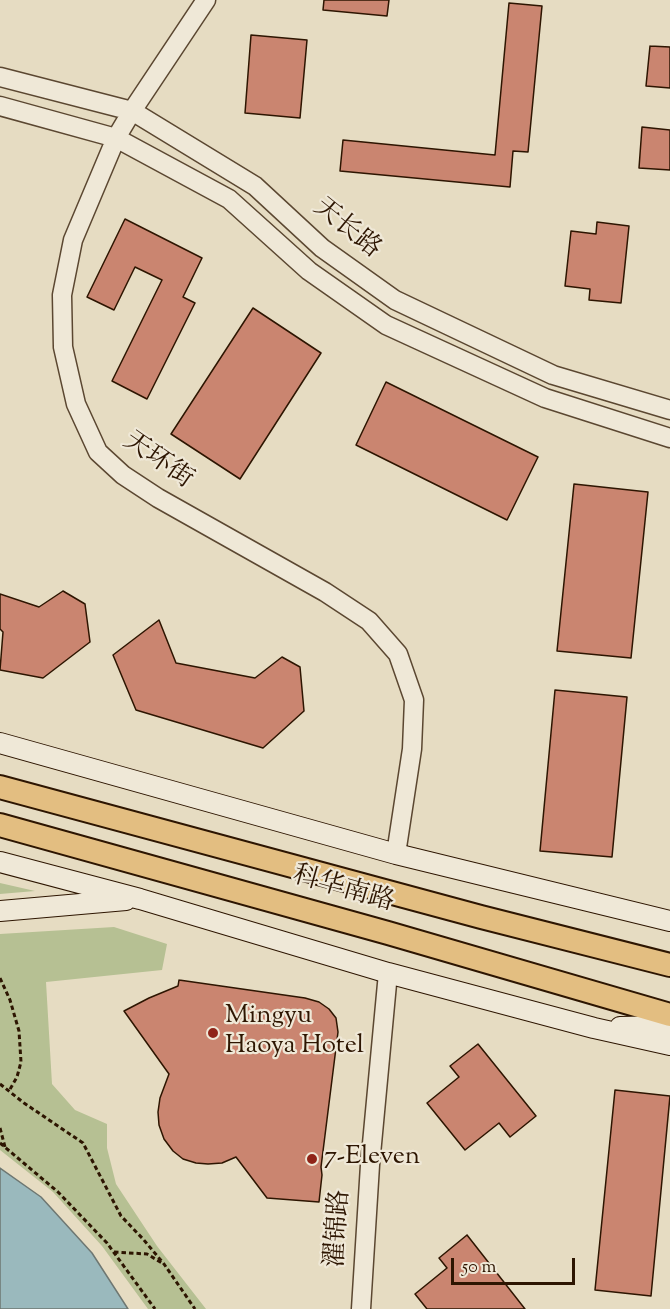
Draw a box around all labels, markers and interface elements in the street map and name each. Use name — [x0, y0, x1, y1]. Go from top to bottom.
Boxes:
street label: 天长路 — [306, 193, 386, 267]
street label: 天环街 — [116, 427, 198, 497]
street label: 科华南路 — [289, 862, 397, 920]
place label: Mingyu Haoya Hotel — [225, 1002, 364, 1064]
marker: Mingyu Haoya Hotel — [206, 1026, 220, 1040]
place label: 7-Eleven — [324, 1143, 420, 1175]
marker: 7-Eleven — [305, 1152, 319, 1166]
street label: 濯锦路 — [322, 1189, 358, 1269]
scale bar — [454, 1246, 578, 1284]
text: 50 m — [462, 1255, 496, 1281]

